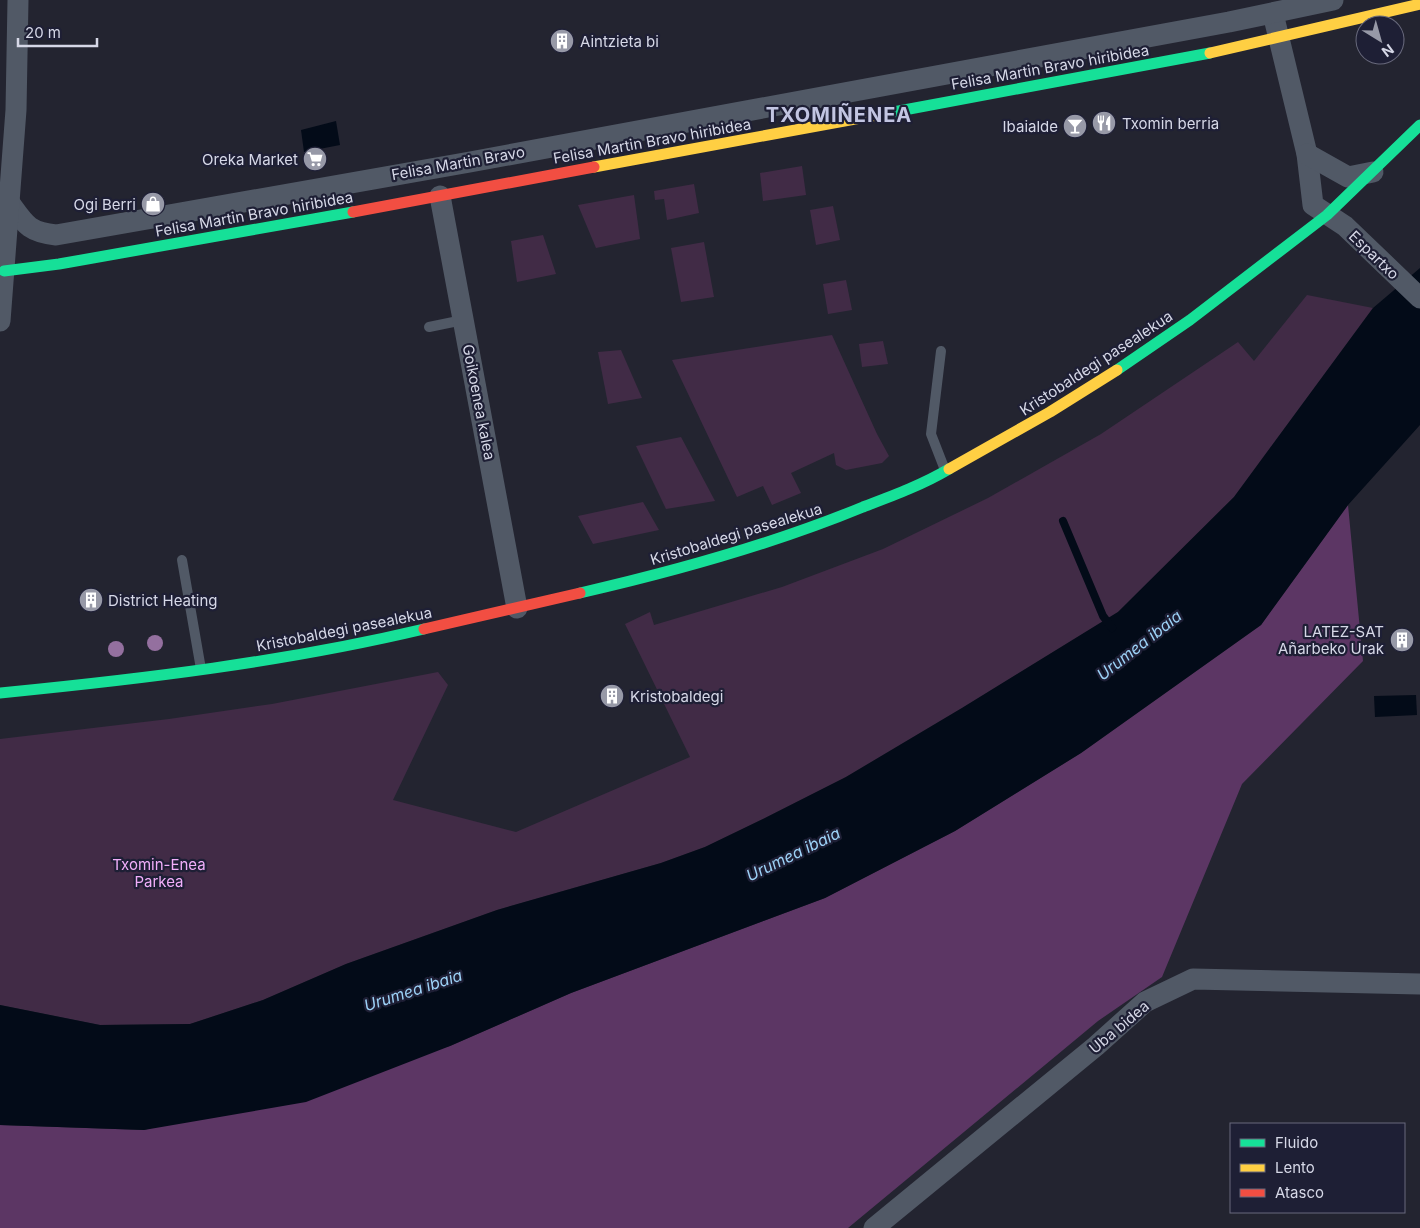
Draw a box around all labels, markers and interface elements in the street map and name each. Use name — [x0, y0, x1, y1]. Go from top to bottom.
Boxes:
scale bar — [18, 15, 96, 47]
north arrow — [1355, 15, 1405, 65]
text: 20 m — [25, 23, 61, 42]
building icon: Aintzieta bi — [549, 28, 575, 54]
place label: Aintzieta bi — [580, 32, 659, 51]
street label: Felisa Martin Bravo hiribidea — [950, 40, 1150, 94]
text: N — [1379, 41, 1398, 61]
district label: TXOMIÑENEA — [766, 103, 912, 127]
restaurant icon: Txomin berria — [1091, 110, 1117, 136]
bar icon: Ibaialde — [1062, 113, 1088, 139]
street label: Felisa Martin Bravo hiribidea — [552, 114, 752, 168]
place label: Txomin berria — [1122, 114, 1219, 133]
place label: Ibaialde — [1003, 117, 1058, 136]
street label: Felisa Martin Bravo — [390, 142, 526, 184]
supermarket icon: Oreka Market — [302, 146, 328, 172]
place label: Oreka Market — [202, 150, 298, 169]
street label: Felisa Martin Bravo hiribidea — [154, 187, 354, 241]
shop icon: Ogi Berri — [140, 191, 166, 217]
place label: Ogi Berri — [74, 195, 136, 214]
street label: Espartxo — [1345, 227, 1403, 283]
street label: Kristobaldegi pasealekua — [1016, 306, 1176, 420]
street label: Goikoenea kalea — [458, 343, 500, 461]
street label: Kristobaldegi pasealekua — [648, 499, 824, 569]
building icon: District Heating — [78, 587, 104, 613]
place label: District Heating — [108, 591, 218, 610]
street label: Kristobaldegi pasealekua — [255, 603, 433, 655]
water label: Urumea ibaia — [1093, 606, 1186, 684]
place label: LATEZ-SAT Añarbeko Urak — [1278, 622, 1385, 658]
building icon: LATEZ-SAT Añarbeko Urak — [1389, 627, 1415, 653]
building icon: Kristobaldegi — [599, 683, 625, 709]
place label: Kristobaldegi — [630, 687, 723, 706]
water label: Urumea ibaia — [743, 823, 843, 885]
park label: Txomin-Enea Parkea — [112, 855, 206, 891]
water label: Urumea ibaia — [361, 965, 465, 1015]
street label: Uba bidea — [1085, 996, 1153, 1058]
legend — [1230, 1123, 1405, 1213]
text: Fluido — [1275, 1133, 1318, 1152]
text: Lento — [1275, 1158, 1315, 1177]
text: Atasco — [1275, 1183, 1324, 1202]

